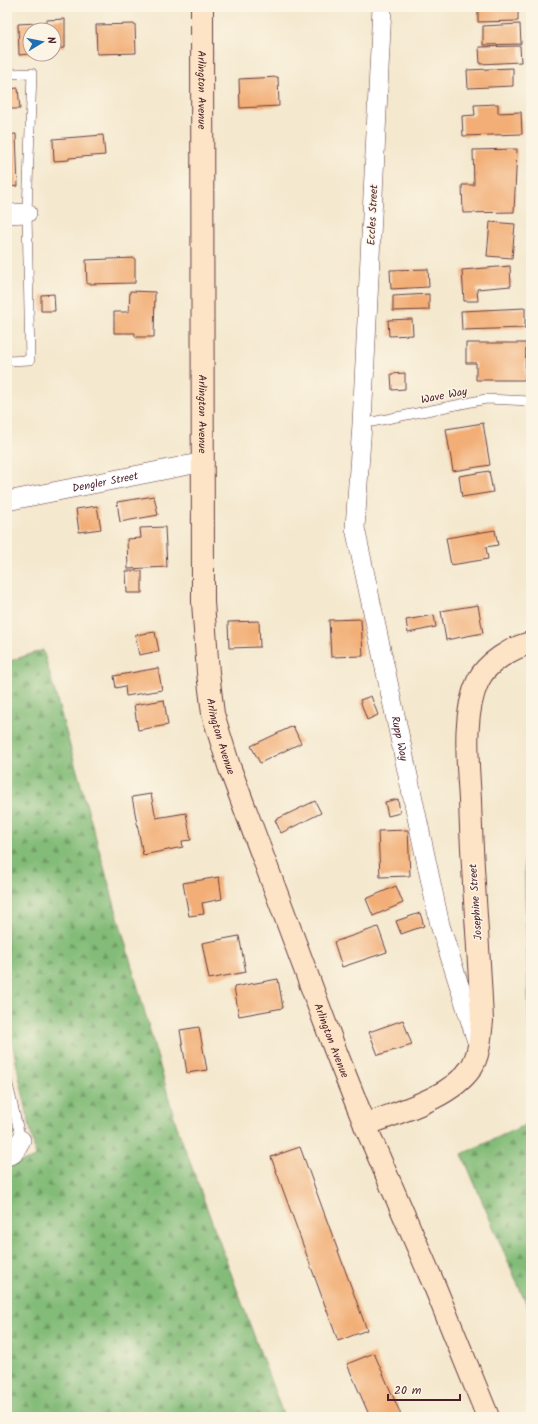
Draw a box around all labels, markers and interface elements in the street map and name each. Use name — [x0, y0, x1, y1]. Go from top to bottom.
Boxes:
north arrow — [22, 22, 62, 62]
text: N — [41, 35, 60, 45]
street label: Arlington Avenue — [192, 51, 210, 129]
street label: Eccles Street — [362, 183, 384, 246]
street label: Arlington Avenue — [193, 375, 211, 453]
street label: Wave Way — [420, 383, 470, 409]
street label: Dengler Street — [71, 467, 141, 498]
street label: Arlington Avenue — [201, 697, 239, 778]
street label: Rupp Way — [386, 715, 413, 764]
street label: Josephine Street — [464, 862, 488, 941]
street label: Arlington Avenue — [308, 1001, 353, 1081]
scale bar — [388, 1376, 460, 1402]
text: 20 m — [394, 1381, 422, 1400]

